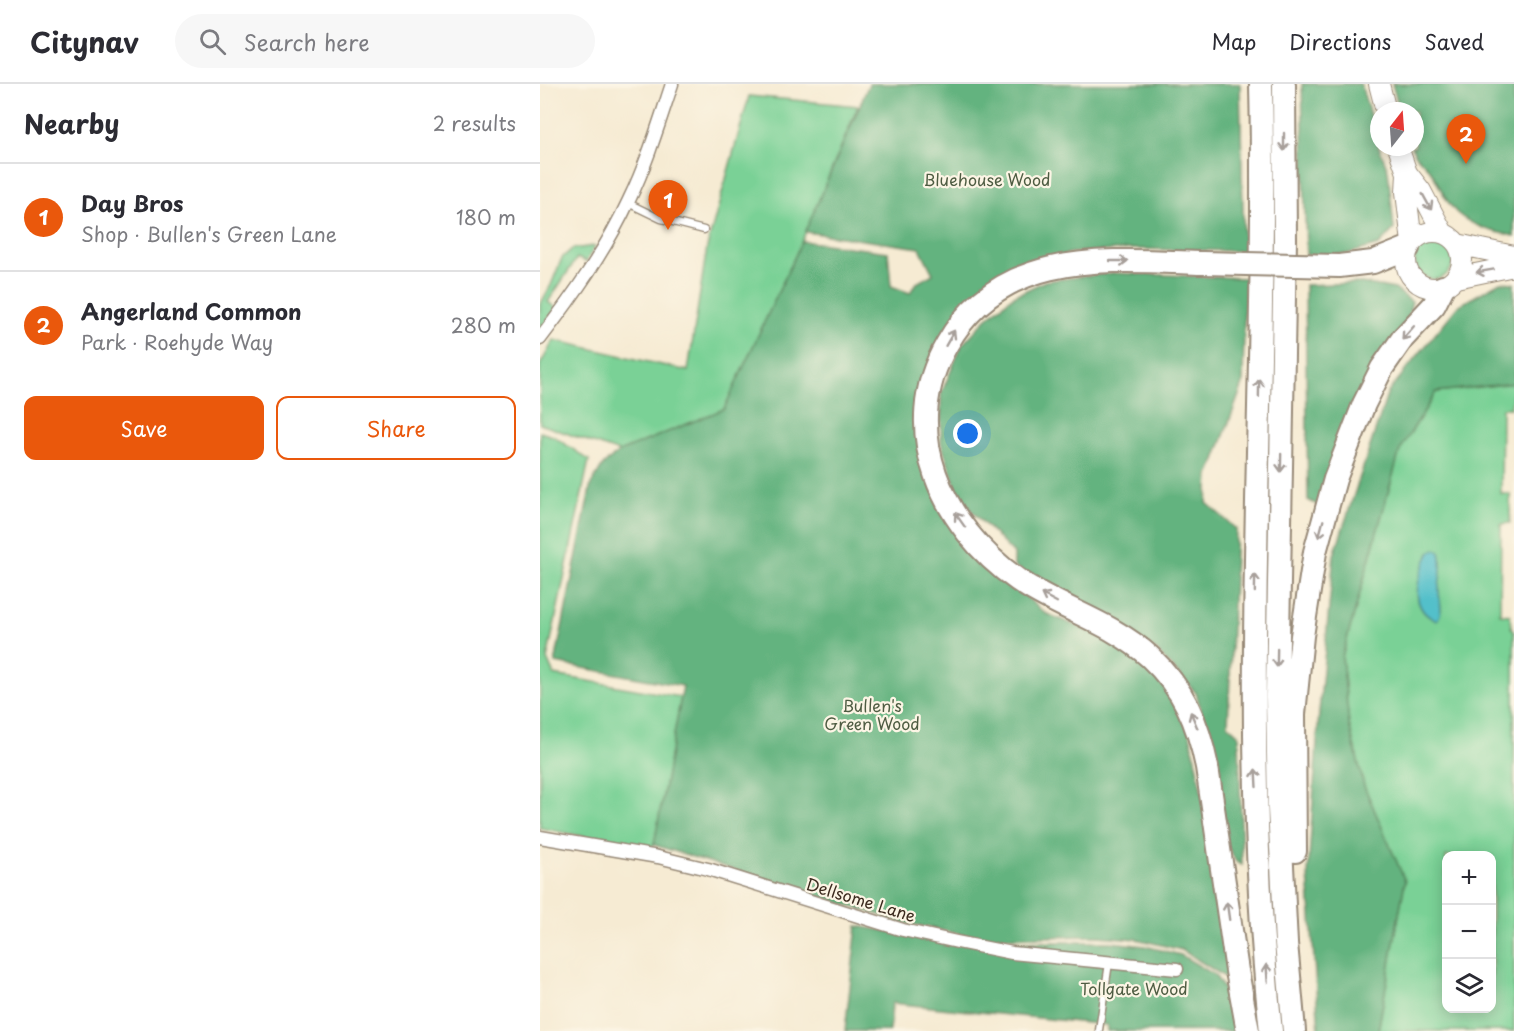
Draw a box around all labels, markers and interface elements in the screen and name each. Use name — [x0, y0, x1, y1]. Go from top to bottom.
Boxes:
search box — [175, 14, 595, 68]
text: Citynav — [30, 20, 139, 63]
icon: search — [196, 25, 229, 58]
text: Search here — [244, 25, 370, 58]
text: Map — [1211, 25, 1256, 57]
text: Directions — [1289, 25, 1391, 57]
text: Saved — [1424, 25, 1484, 57]
north arrow — [1370, 102, 1424, 156]
text: Nearby — [24, 104, 119, 143]
text: 2 results — [433, 108, 516, 138]
pin: 2 — [1446, 115, 1486, 164]
one-way arrow — [1278, 132, 1290, 152]
park label: Bluehouse Wood — [924, 167, 1050, 191]
pin: 1 — [648, 180, 688, 230]
text: Day Bros — [81, 186, 184, 219]
one-way arrow — [1421, 193, 1433, 210]
text: 1 — [39, 202, 48, 232]
text: 180 m — [456, 202, 516, 232]
text: Shop · Bullen's Green Lane — [81, 219, 337, 249]
one-way arrow — [1108, 255, 1128, 266]
one-way arrow — [1476, 266, 1495, 277]
text: Angerland Common — [81, 294, 302, 327]
text: 2 — [36, 310, 51, 340]
text: 280 m — [451, 310, 516, 340]
one-way arrow — [1401, 325, 1415, 340]
text: Park · Roehyde Way — [81, 327, 273, 357]
one-way arrow — [944, 330, 956, 347]
one-way arrow — [1253, 379, 1265, 399]
button: Save — [24, 396, 264, 460]
button: Share — [276, 396, 516, 460]
your location — [953, 419, 982, 448]
one-way arrow — [1275, 453, 1287, 473]
one-way arrow — [954, 513, 966, 529]
one-way arrow — [1315, 519, 1327, 538]
one-way arrow — [1250, 574, 1261, 594]
one-way arrow — [1040, 591, 1058, 603]
one-way arrow — [1272, 648, 1283, 668]
park label: Bullen's Green Wood — [824, 693, 920, 735]
one-way arrow — [1188, 711, 1199, 729]
one-way arrow — [1250, 769, 1261, 788]
map controls — [1442, 851, 1496, 1013]
button: + — [1442, 851, 1496, 905]
street label: Dellsome Lane — [803, 871, 919, 927]
one-way arrow — [1223, 902, 1234, 921]
button: − — [1442, 905, 1496, 959]
button: layers — [1442, 959, 1496, 1013]
one-way arrow — [1261, 963, 1272, 983]
park label: Tollgate Wood — [1080, 976, 1188, 1000]

